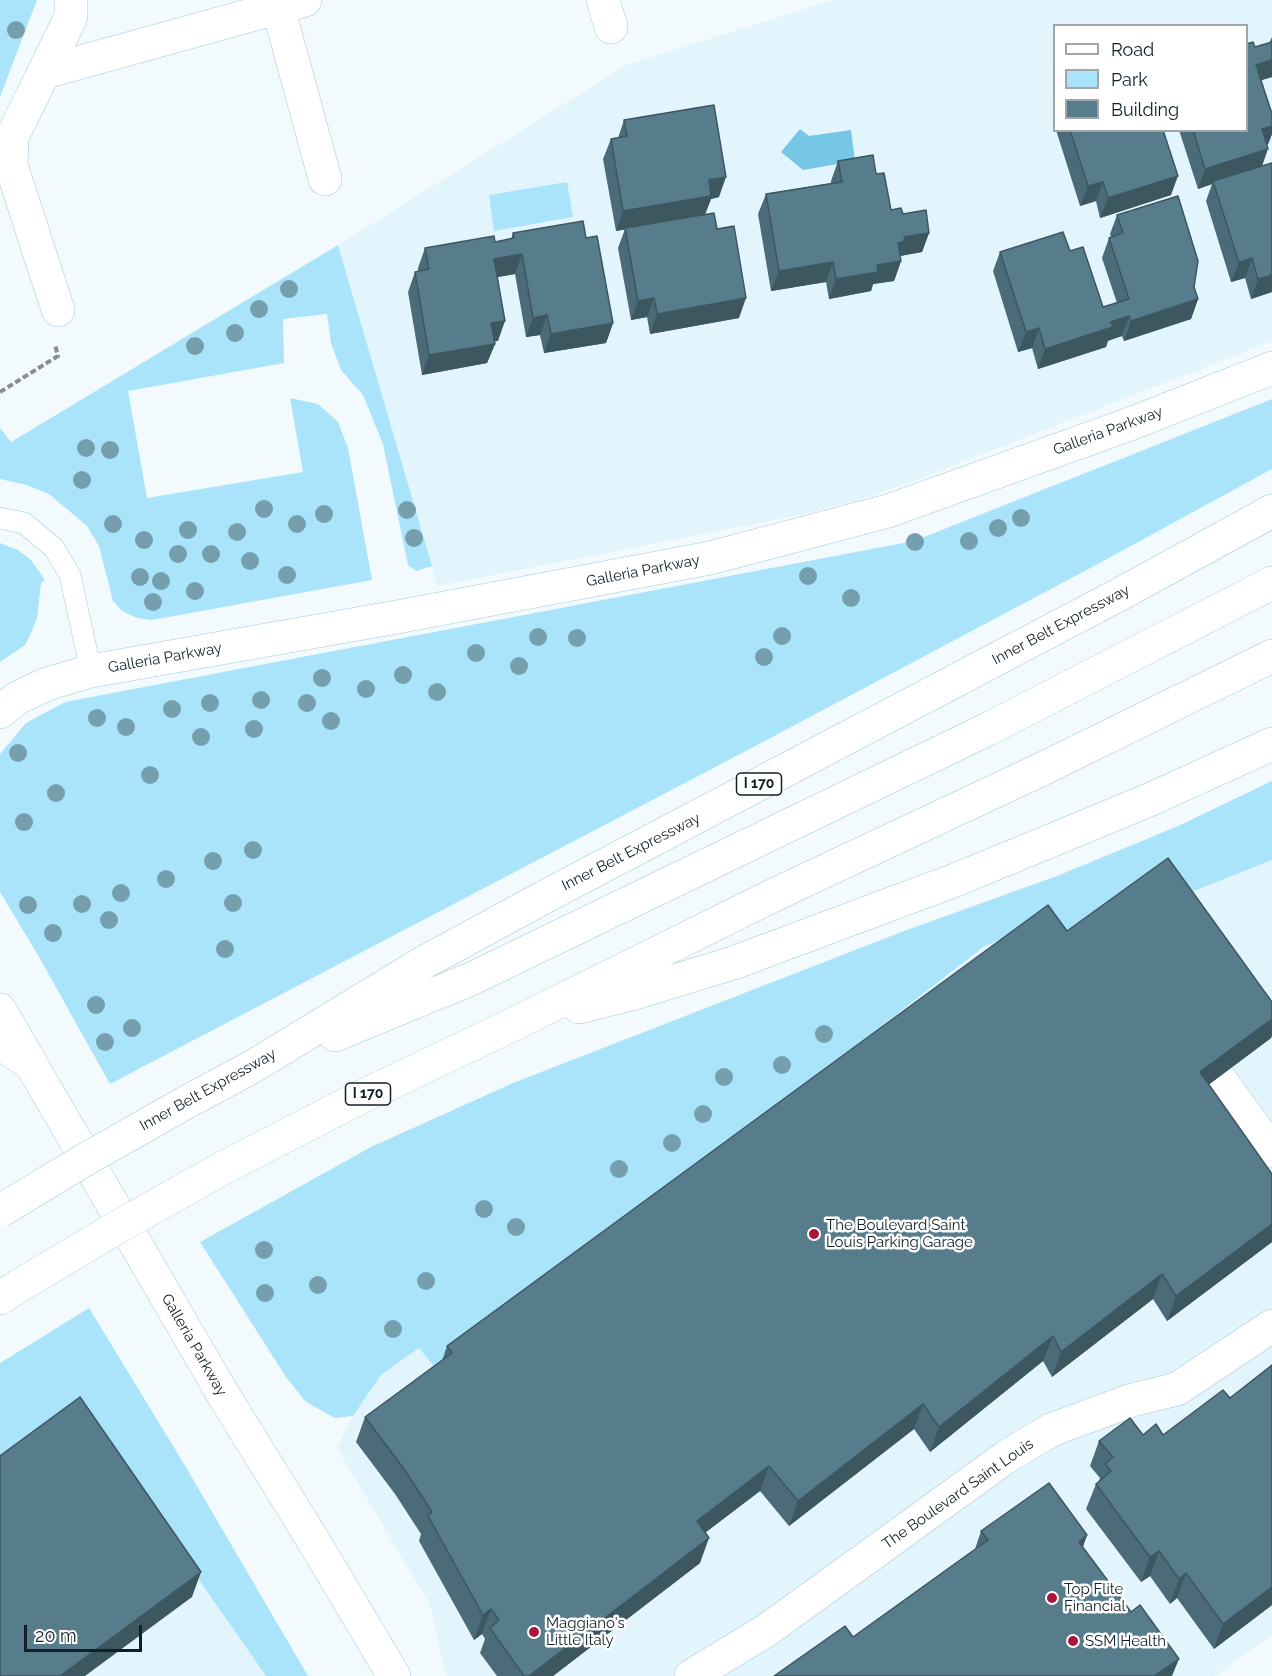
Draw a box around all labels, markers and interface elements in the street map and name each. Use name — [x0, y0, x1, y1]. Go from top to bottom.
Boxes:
legend — [1053, 24, 1248, 132]
text: Road — [1111, 39, 1154, 60]
text: Park — [1111, 69, 1148, 90]
text: Building — [1111, 99, 1179, 120]
street label: Galleria Parkway — [1051, 403, 1165, 459]
street label: Galleria Parkway — [585, 551, 701, 591]
street label: Inner Belt Expressway — [989, 581, 1133, 669]
street label: Galleria Parkway — [107, 639, 223, 677]
road number: I 170 — [736, 773, 782, 795]
street label: Inner Belt Expressway — [559, 809, 703, 895]
street label: Inner Belt Expressway — [137, 1045, 279, 1135]
road number: I 170 — [346, 1083, 391, 1105]
place label: The Boulevard Saint Louis Parking Garage — [826, 1216, 973, 1251]
marker: The Boulevard Saint Louis Parking Garage — [807, 1227, 821, 1241]
street label: Galleria Parkway — [157, 1291, 231, 1399]
street label: The Boulevard Saint Louis — [879, 1435, 1037, 1553]
place label: Top Flite Financial — [1064, 1580, 1126, 1615]
marker: Top Flite Financial — [1045, 1591, 1059, 1605]
scale bar — [27, 1613, 146, 1651]
place label: Maggiano's Little Italy — [546, 1614, 625, 1649]
text: 20 m — [35, 1625, 77, 1646]
marker: Maggiano's Little Italy — [527, 1625, 541, 1639]
place label: SSM Health — [1085, 1632, 1166, 1650]
marker: SSM Health — [1066, 1634, 1080, 1648]

